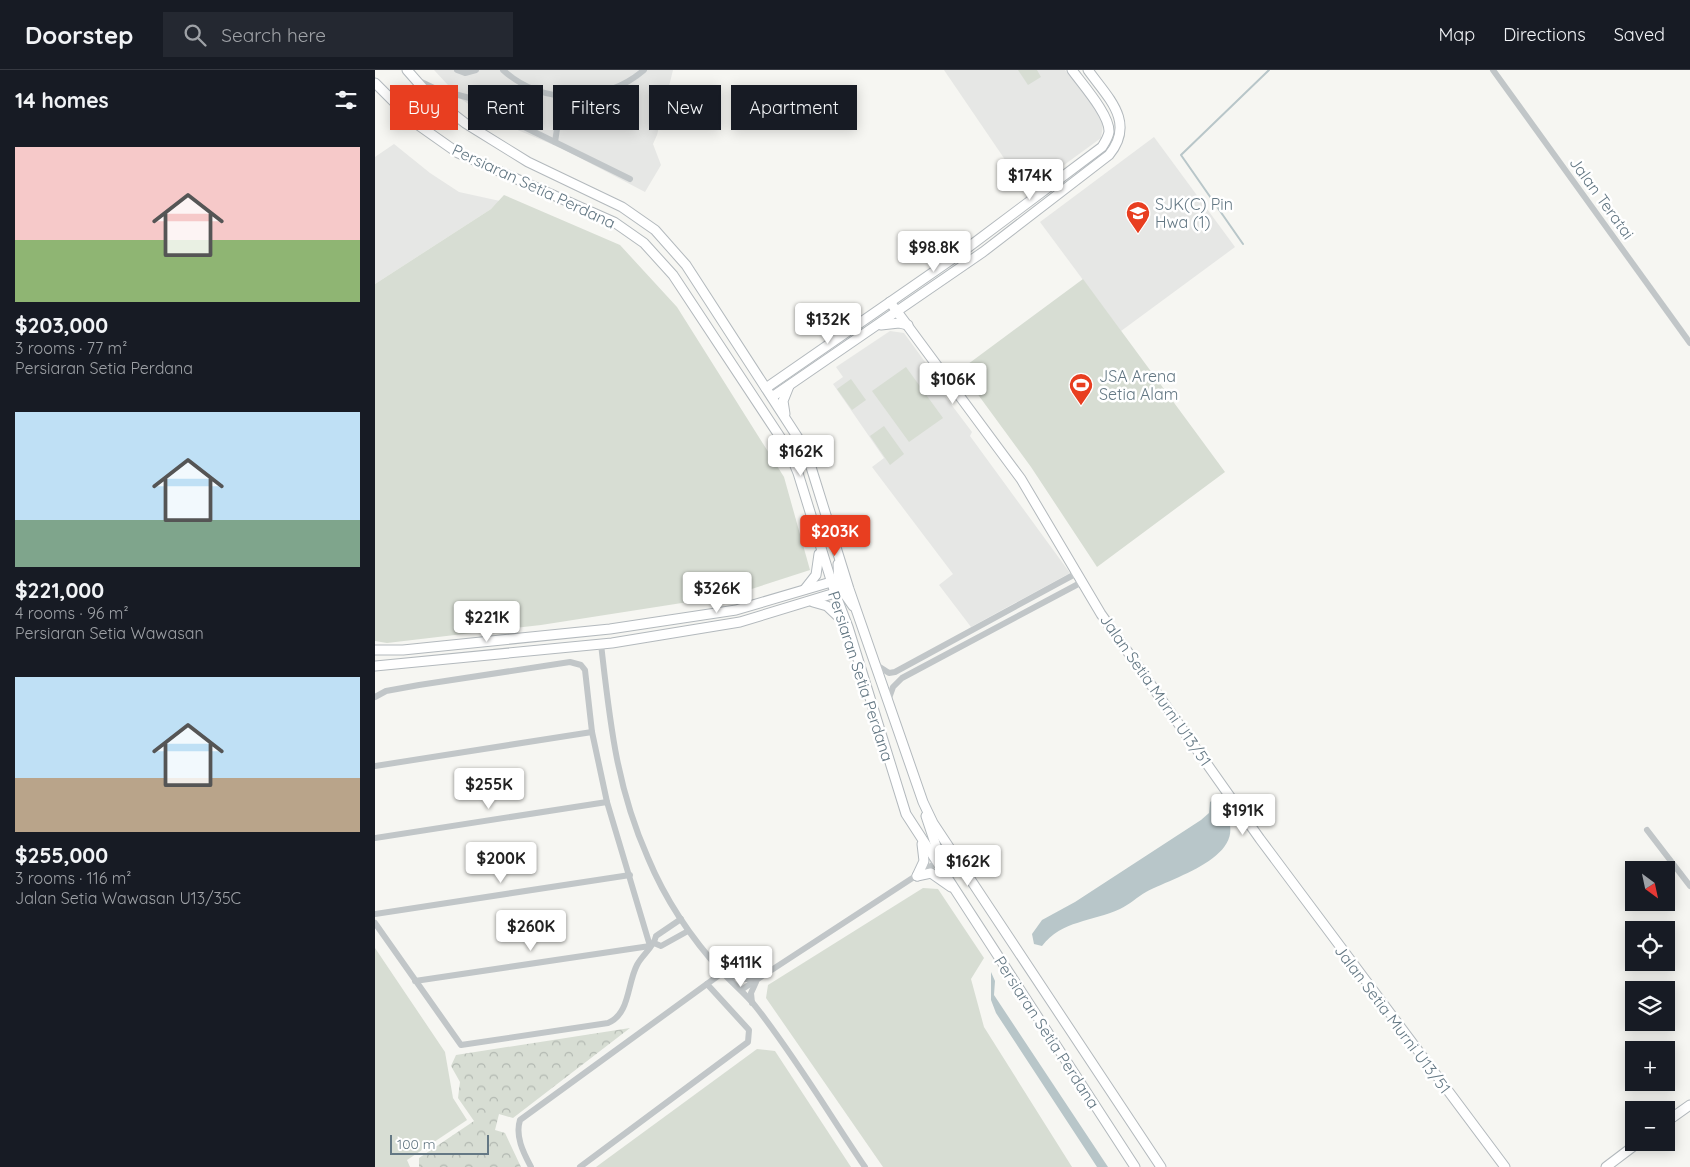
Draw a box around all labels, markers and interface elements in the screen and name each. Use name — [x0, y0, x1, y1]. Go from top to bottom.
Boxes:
search box — [163, 12, 513, 57]
text: Doorstep — [25, 20, 133, 50]
icon: search — [181, 21, 209, 49]
text: Search here — [221, 23, 326, 47]
text: Map — [1438, 23, 1475, 46]
text: Directions — [1503, 23, 1586, 46]
text: Saved — [1614, 23, 1665, 46]
chip: Buy — [390, 85, 458, 130]
chip: Rent — [468, 85, 543, 130]
chip: Filters — [553, 85, 639, 130]
chip: New — [649, 85, 721, 130]
chip: Apartment — [731, 85, 857, 130]
icon: filters — [332, 86, 360, 114]
text: 14 homes — [15, 87, 109, 113]
street label: Persiaran Setia Perdana — [449, 139, 619, 233]
street label: Jalan Teratai — [1565, 153, 1639, 243]
pin: $174K — [995, 158, 1065, 201]
text: $174K — [1008, 165, 1052, 185]
icon: home — [143, 180, 233, 270]
place label: SJK(C) Pin Hwa (1) — [1155, 194, 1233, 232]
school or university icon: SJK(C) Pin Hwa (1) — [1125, 200, 1151, 234]
pin: $98.8K — [893, 230, 975, 273]
text: $98.8K — [909, 237, 959, 257]
pin: $132K — [793, 302, 863, 345]
text: $132K — [806, 309, 850, 329]
text: $203,000 — [15, 312, 108, 338]
text: 3 rooms · 77 m² — [15, 338, 127, 358]
text: Persiaran Setia Perdana — [15, 358, 193, 378]
pin: $106K — [918, 362, 988, 405]
place label: JSA Arena Setia Alam — [1099, 366, 1178, 404]
text: $106K — [931, 369, 975, 389]
sports icon: JSA Arena Setia Alam — [1068, 372, 1094, 406]
pin: $162K — [766, 434, 836, 477]
text: $162K — [779, 441, 823, 461]
icon: home — [143, 445, 233, 535]
pin: $203K — [800, 514, 870, 557]
text: $203K — [811, 521, 859, 541]
pin: $326K — [682, 572, 752, 614]
text: $221,000 — [15, 577, 104, 603]
text: $326K — [694, 578, 740, 598]
street label: Persiaran Setia Perdana — [824, 588, 898, 764]
pin: $221K — [452, 600, 522, 643]
text: 4 rooms · 96 m² — [15, 603, 128, 623]
text: $221K — [465, 607, 509, 627]
street label: Jalan Setia Murni U13/51 — [1096, 610, 1216, 770]
text: Persiaran Setia Wawasan — [15, 623, 204, 643]
icon: home — [143, 710, 233, 800]
pin: $255K — [454, 768, 524, 810]
text: $255K — [465, 774, 513, 794]
pin: $191K — [1208, 794, 1278, 836]
text: $191K — [1222, 800, 1264, 820]
text: $255,000 — [15, 842, 108, 868]
pin: $200K — [466, 842, 536, 884]
pin: $162K — [933, 844, 1003, 887]
text: $200K — [477, 848, 525, 868]
text: $162K — [946, 851, 990, 871]
north arrow — [1625, 861, 1675, 911]
map controls — [1625, 861, 1675, 1151]
text: 3 rooms · 116 m² — [15, 868, 131, 888]
text: Jalan Setia Wawasan U13/35C — [15, 888, 241, 908]
pin: $260K — [496, 910, 566, 952]
text: $260K — [507, 916, 555, 936]
button: locate — [1625, 921, 1675, 971]
street label: Jalan Setia Murni U13/51 — [1331, 941, 1455, 1097]
pin: $411K — [706, 946, 776, 988]
text: $411K — [720, 952, 762, 972]
street label: Persiaran Setia Perdana — [990, 952, 1104, 1112]
button: layers — [1625, 981, 1675, 1031]
button: + — [1625, 1041, 1675, 1091]
button: − — [1625, 1101, 1675, 1151]
scale bar — [390, 1132, 489, 1155]
text: 100 m — [397, 1135, 435, 1153]

